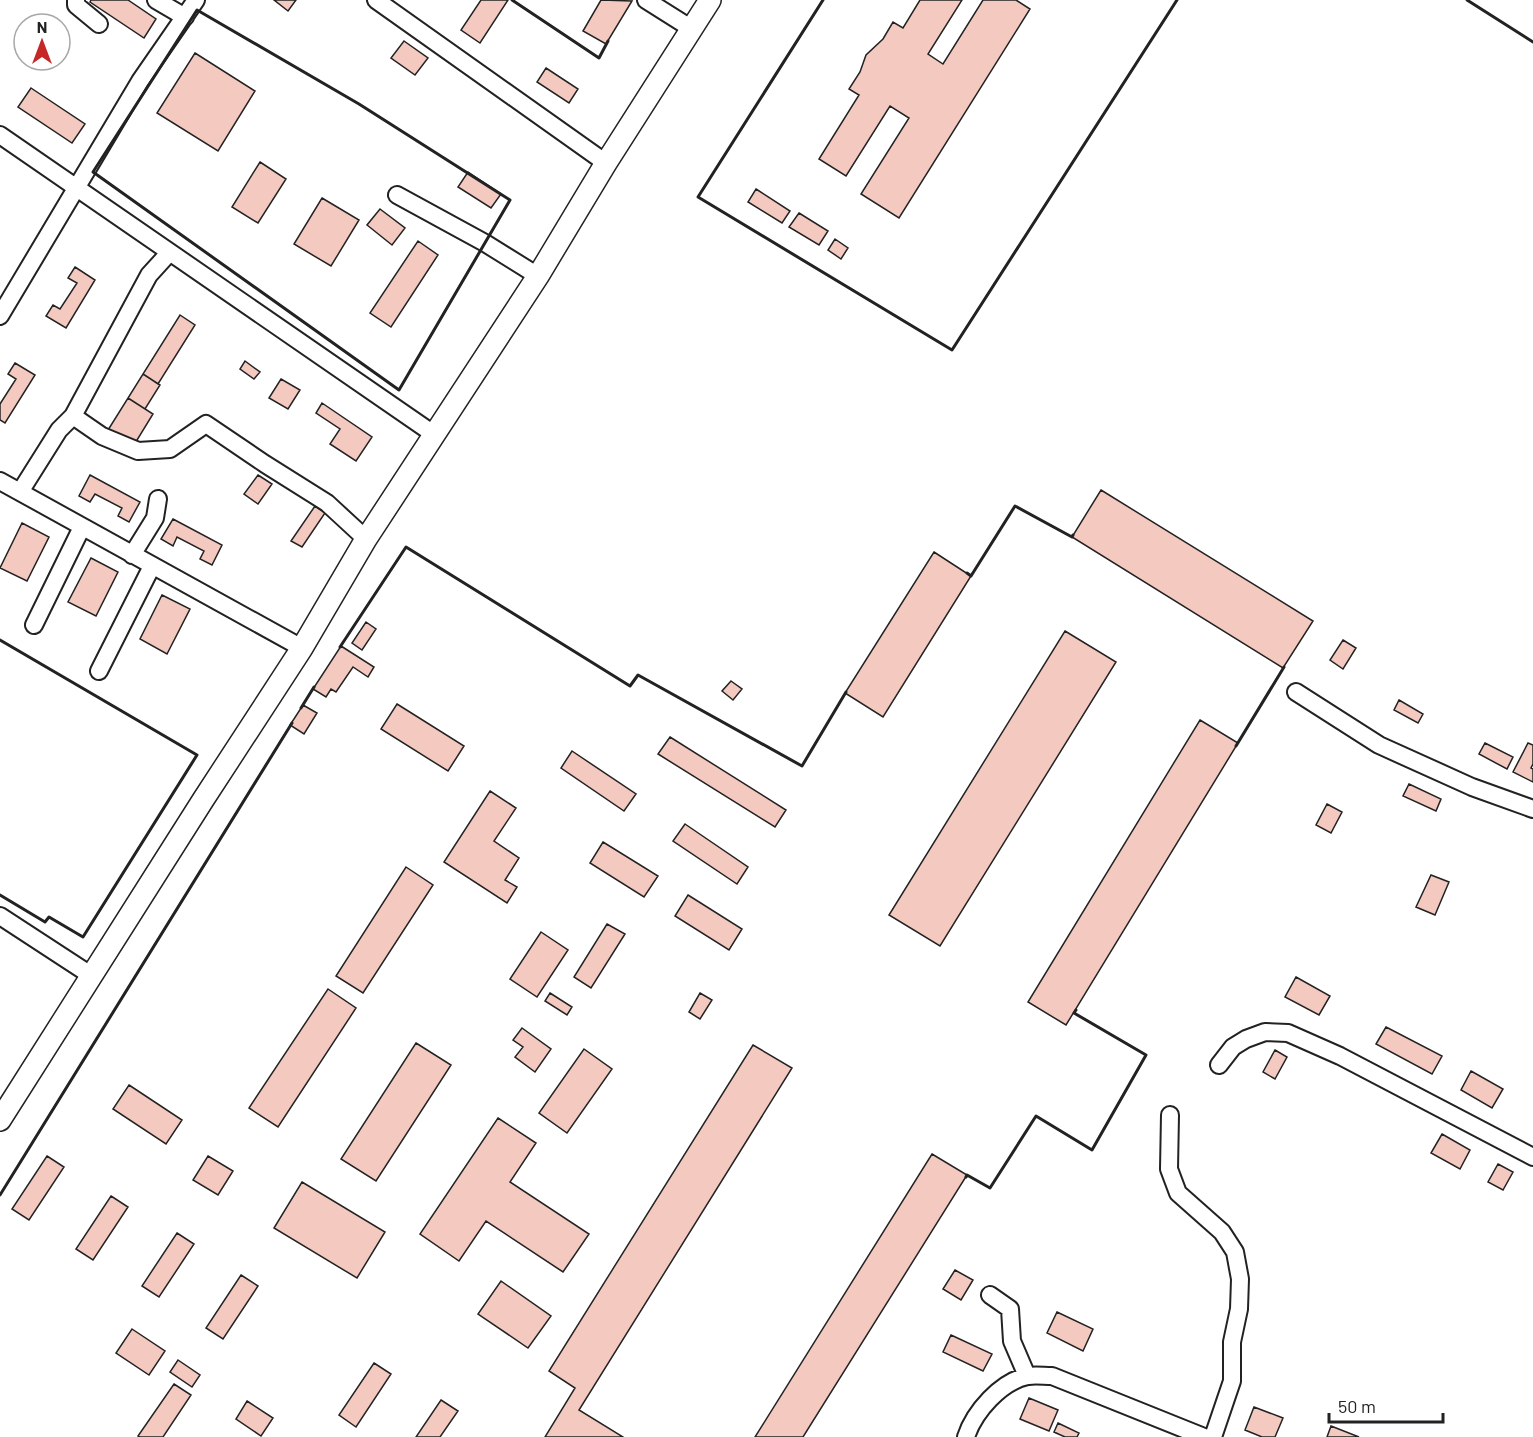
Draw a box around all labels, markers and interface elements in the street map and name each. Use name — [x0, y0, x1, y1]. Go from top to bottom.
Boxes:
north arrow — [12, 12, 72, 72]
text: N — [37, 17, 47, 36]
scale bar — [1329, 1386, 1443, 1424]
text: 50 m — [1338, 1395, 1376, 1417]

